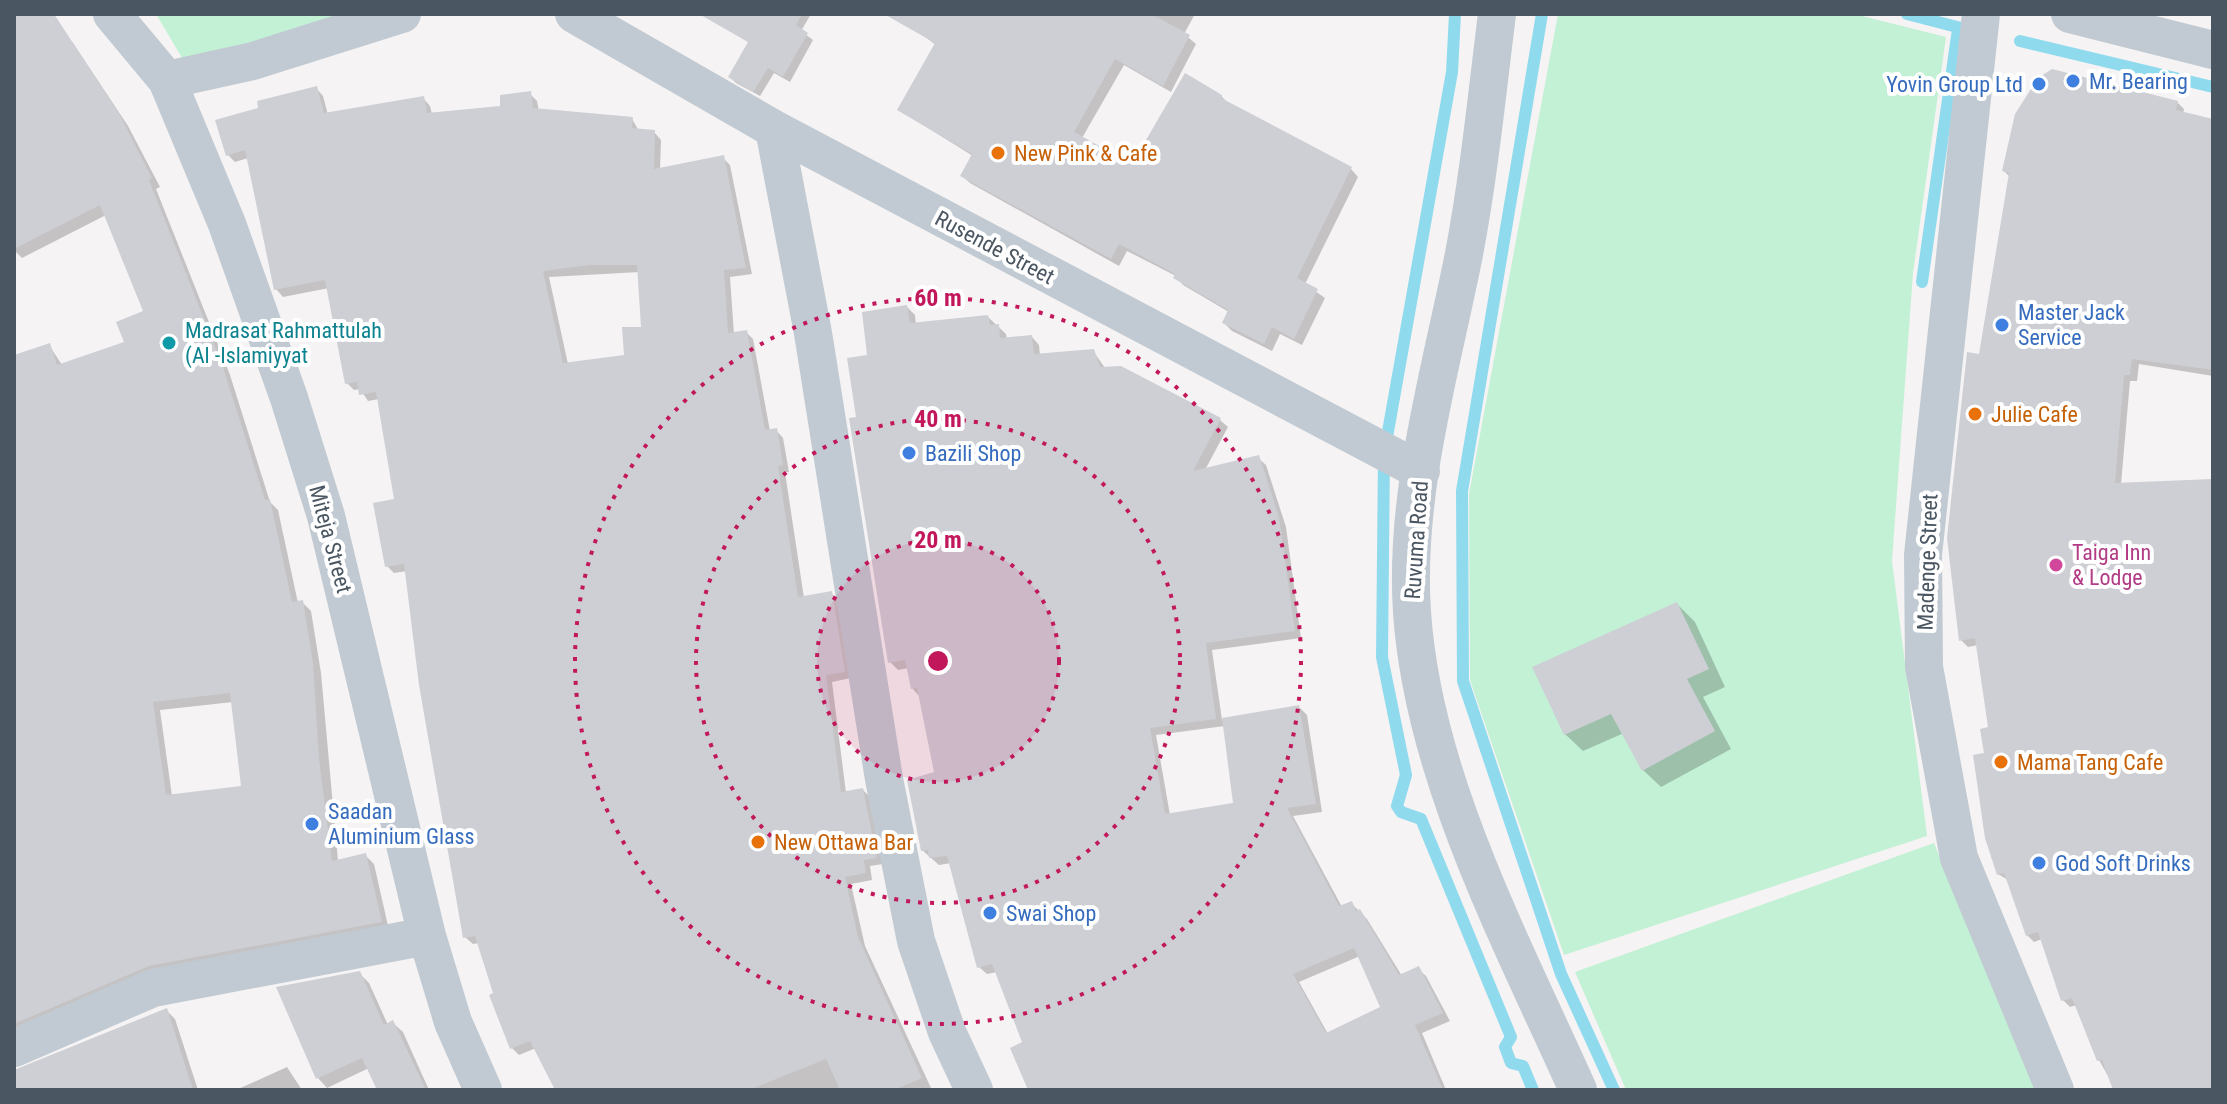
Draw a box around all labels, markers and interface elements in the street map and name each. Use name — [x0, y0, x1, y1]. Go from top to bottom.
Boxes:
place label: Mr. Bearing — [2089, 69, 2188, 94]
place label: Yovin Group Ltd — [1886, 72, 2023, 97]
marker: Mr. Bearing — [2064, 72, 2082, 90]
marker: Yovin Group Ltd — [2030, 75, 2048, 93]
place label: New Pink & Cafe — [1014, 141, 1157, 166]
marker: New Pink & Cafe — [989, 144, 1007, 162]
street label: Rusende Street — [931, 206, 1059, 289]
text: 60 m — [914, 284, 962, 312]
place label: Master Jack Service — [2018, 300, 2125, 350]
marker: Master Jack Service — [1993, 316, 2011, 334]
place label: Madrasat Rahmattulah (Al -Islamiyyat — [185, 318, 382, 369]
marker: Madrasat Rahmattulah (Al -Islamiyyat — [160, 334, 178, 352]
place label: Julie Cafe — [1991, 402, 2078, 427]
text: 40 m — [914, 405, 962, 433]
marker: Julie Cafe — [1966, 405, 1984, 423]
place label: Bazili Shop — [925, 441, 1021, 466]
marker: Bazili Shop — [900, 444, 918, 462]
street label: Ruvuma Road — [1400, 480, 1433, 600]
street label: Miteja Street — [304, 482, 357, 596]
street label: Madenge Street — [1913, 493, 1942, 631]
text: 20 m — [914, 526, 962, 554]
place label: Taiga Inn & Lodge — [2072, 540, 2151, 590]
marker: Taiga Inn & Lodge — [2047, 556, 2065, 574]
centre of rings — [924, 647, 952, 675]
place label: Mama Tang Cafe — [2017, 750, 2163, 775]
marker: Mama Tang Cafe — [1992, 753, 2010, 771]
place label: Saadan Aluminium Glass — [328, 799, 475, 849]
marker: Saadan Aluminium Glass — [303, 815, 321, 833]
place label: New Ottawa Bar — [774, 830, 914, 855]
marker: New Ottawa Bar — [749, 833, 767, 851]
place label: God Soft Drinks — [2055, 851, 2191, 876]
marker: God Soft Drinks — [2030, 854, 2048, 872]
place label: Swai Shop — [1006, 901, 1096, 926]
marker: Swai Shop — [981, 904, 999, 922]

